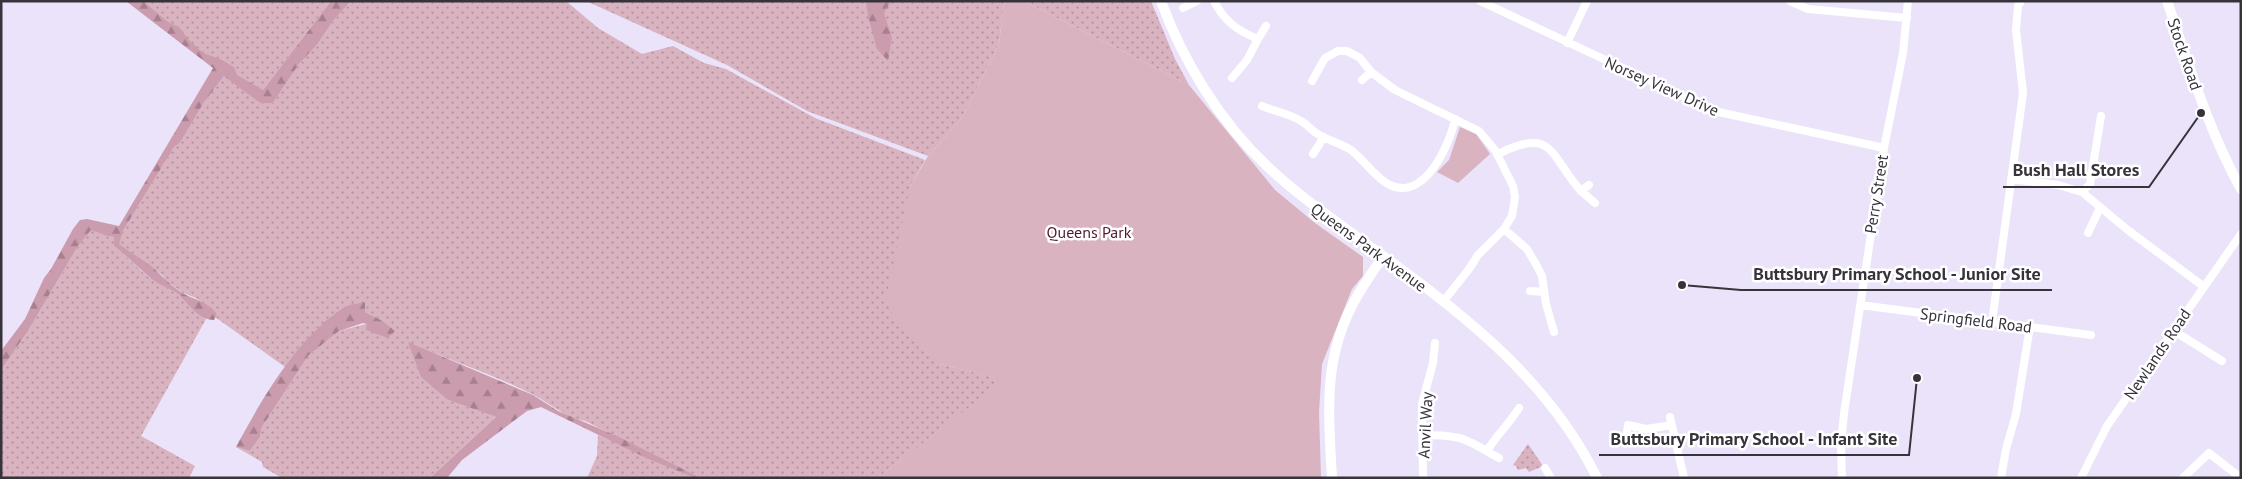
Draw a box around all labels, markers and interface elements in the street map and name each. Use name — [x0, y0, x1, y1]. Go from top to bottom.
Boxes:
street label: Stock Road — [2163, 15, 2207, 93]
street label: Norsey View Drive — [1602, 52, 1722, 120]
street label: Perry Street — [1860, 153, 1892, 235]
callout: Bush Hall Stores — [2003, 154, 2149, 187]
text: Bush Hall Stores — [2013, 158, 2140, 181]
street label: Queens Park Avenue — [1307, 198, 1431, 296]
park label: Queens Park — [1047, 222, 1132, 242]
callout: Buttsbury Primary School - Junior Site — [1741, 257, 2052, 290]
text: Buttsbury Primary School - Junior Site — [1753, 262, 2041, 285]
street label: Springfield Road — [1919, 303, 2033, 337]
street label: Newlands Road — [2119, 305, 2195, 403]
street label: Anvil Way — [1413, 391, 1437, 459]
callout: Buttsbury Primary School - Infant Site — [1599, 422, 1909, 455]
text: Buttsbury Primary School - Infant Site — [1611, 427, 1897, 450]

